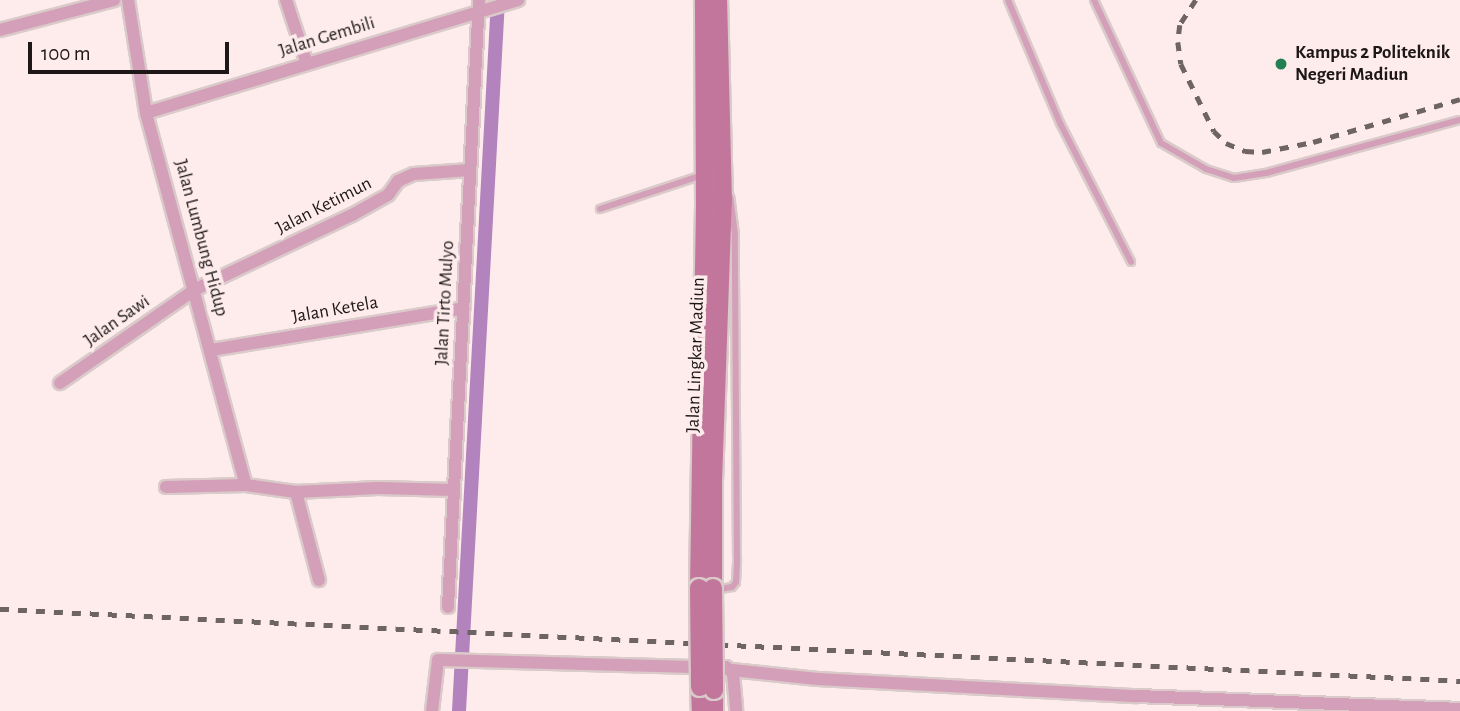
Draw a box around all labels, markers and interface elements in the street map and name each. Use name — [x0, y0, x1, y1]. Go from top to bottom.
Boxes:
street label: Jalan Gembili — [276, 12, 378, 62]
scale bar — [32, 28, 233, 72]
place label: Kampus 2 Politeknik Negeri Madiun — [1295, 42, 1450, 86]
text: 100 m — [41, 43, 91, 64]
marker: Kampus 2 Politeknik Negeri Madiun — [1273, 56, 1289, 72]
street label: Jalan Lumbung Hidup — [169, 157, 233, 319]
street label: Jalan Ketimun — [272, 172, 376, 240]
street label: Jalan Tirto Mulyo — [430, 240, 460, 366]
street label: Jalan Lingkar Madiun — [682, 277, 710, 433]
street label: Jalan Sawi — [80, 290, 154, 352]
street label: Jalan Ketela — [290, 291, 380, 329]

